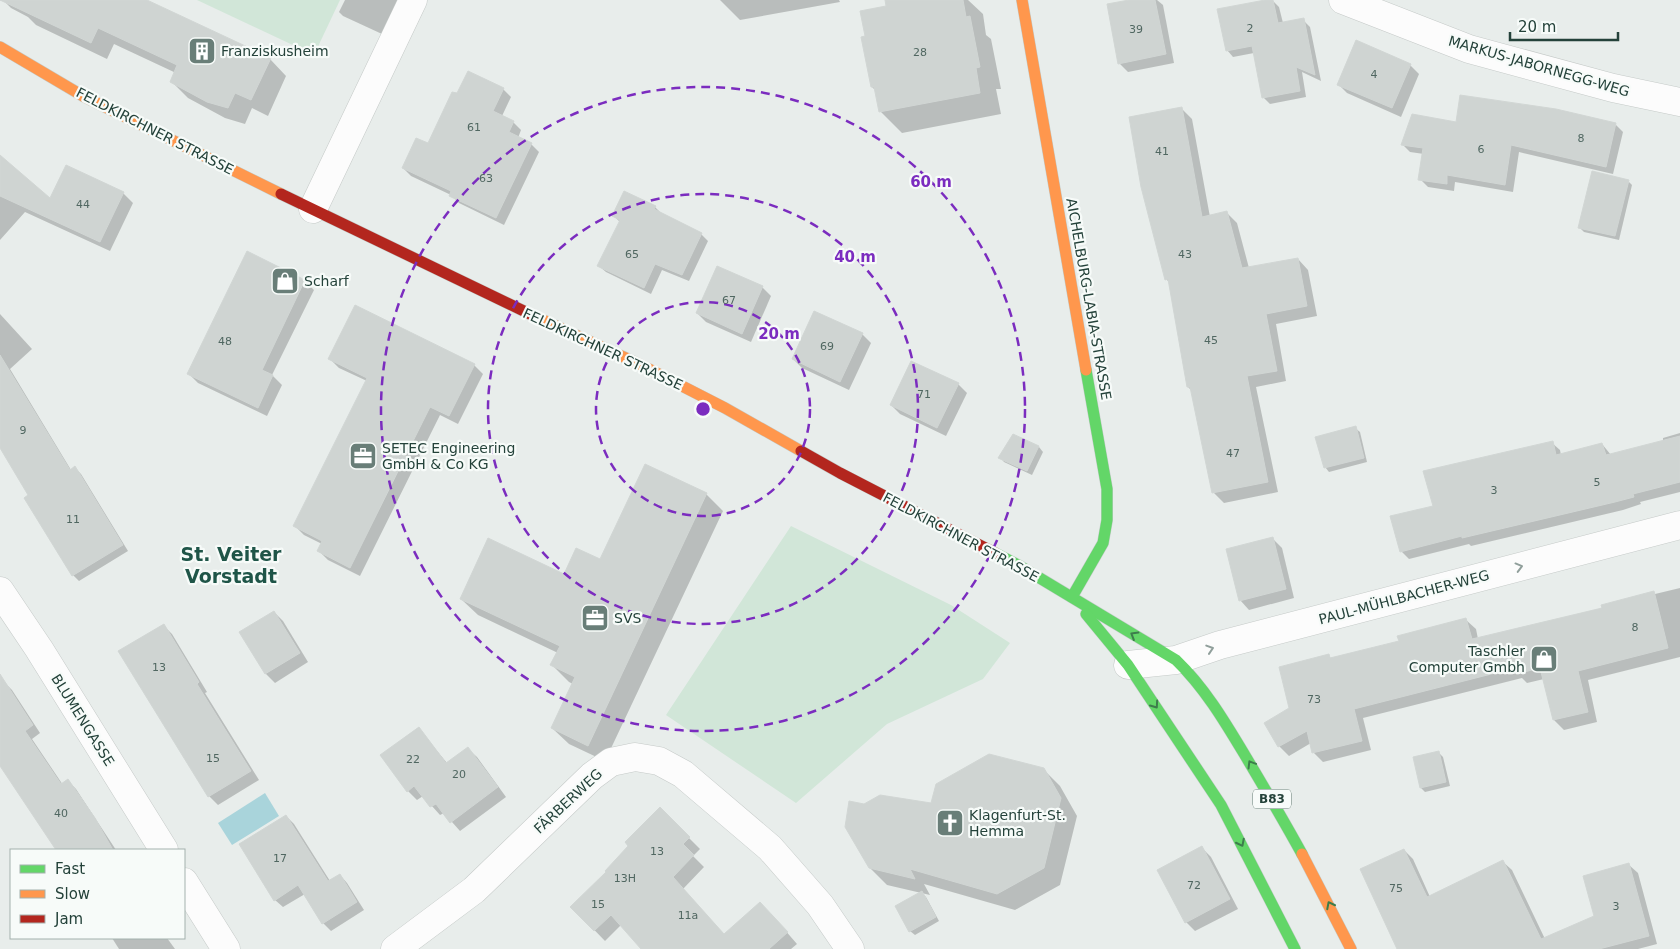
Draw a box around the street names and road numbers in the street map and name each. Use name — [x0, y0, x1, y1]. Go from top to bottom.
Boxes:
street label: MARKUS-JABORNEGG-WEG — [1447, 32, 1631, 100]
street label: FELDKIRCHNER STRASSE — [74, 84, 236, 178]
street label: AICHELBURG-LABIA-STRASSE — [1063, 197, 1115, 401]
street label: FELDKIRCHNER STRASSE — [521, 305, 685, 393]
street label: FELDKIRCHNER STRASSE — [880, 489, 1042, 585]
street label: PAUL-MÜHLBACHER-WEG — [1317, 566, 1491, 627]
street label: BLUMENGASSE — [48, 671, 118, 769]
street label: FÄRBERWEG — [530, 765, 605, 837]
road number: B83 — [1253, 790, 1291, 809]

